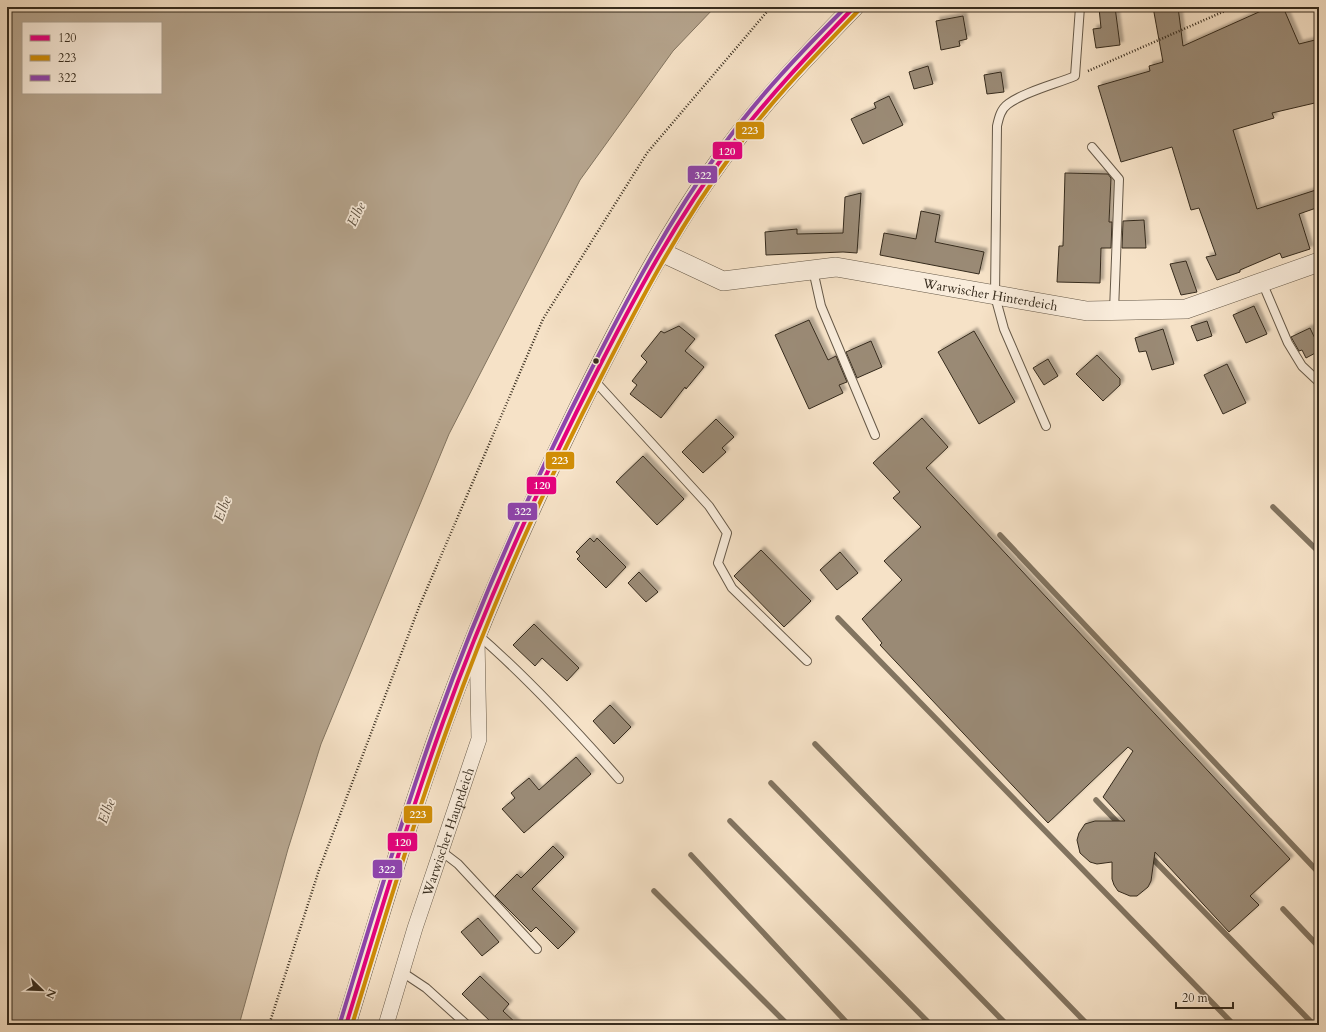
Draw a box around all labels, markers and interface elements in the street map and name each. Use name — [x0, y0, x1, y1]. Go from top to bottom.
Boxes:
legend — [22, 22, 162, 94]
text: 120 — [58, 30, 76, 46]
text: 223 — [58, 50, 76, 66]
text: 322 — [58, 70, 76, 86]
line badge: 223 — [735, 121, 765, 140]
text: 223 — [742, 123, 759, 138]
line badge: 120 — [712, 141, 743, 160]
text: 120 — [719, 144, 736, 159]
line badge: 322 — [687, 165, 718, 184]
text: 322 — [695, 168, 712, 183]
water label: Elbe — [343, 198, 371, 229]
street label: Warwischer Hinterdeich — [920, 274, 1059, 316]
unlabelled marker — [591, 356, 601, 366]
line badge: 223 — [545, 451, 575, 470]
text: 223 — [552, 453, 569, 468]
line badge: 120 — [526, 476, 557, 495]
text: 120 — [534, 478, 551, 493]
water label: Elbe — [209, 494, 236, 524]
line badge: 322 — [507, 502, 538, 521]
text: 322 — [515, 504, 532, 519]
street label: Warwischer Hauptdeich — [418, 765, 479, 900]
water label: Elbe — [93, 796, 120, 826]
line badge: 223 — [403, 805, 433, 824]
text: 223 — [410, 807, 427, 822]
line badge: 120 — [387, 832, 418, 852]
text: 120 — [395, 835, 412, 850]
line badge: 322 — [372, 859, 403, 879]
text: 322 — [379, 862, 396, 877]
north arrow — [22, 970, 62, 1010]
scale bar — [1176, 984, 1233, 1010]
text: N — [42, 986, 60, 1001]
text: 20 m — [1182, 990, 1209, 1006]

